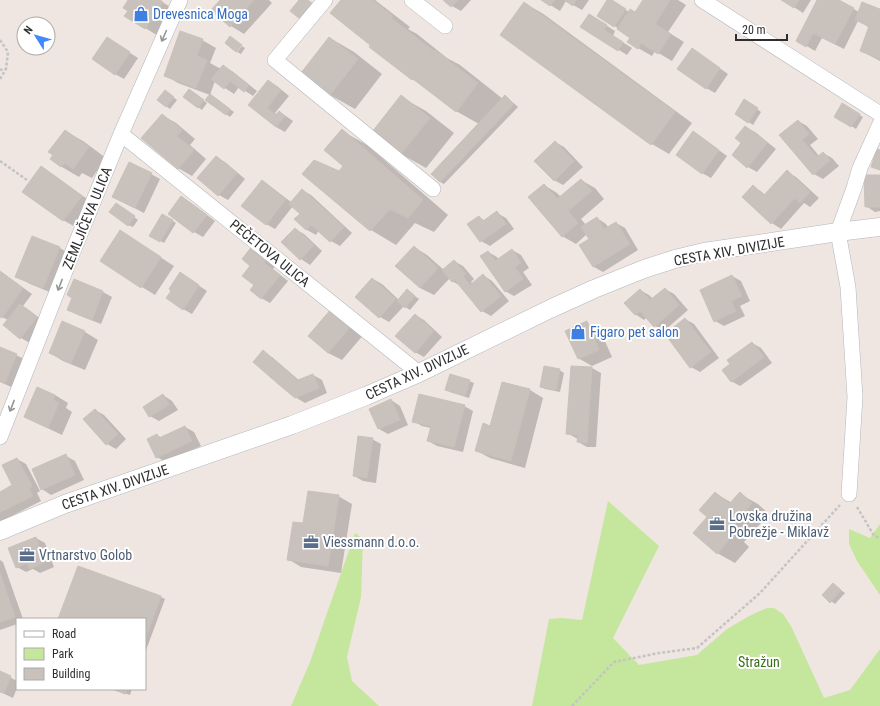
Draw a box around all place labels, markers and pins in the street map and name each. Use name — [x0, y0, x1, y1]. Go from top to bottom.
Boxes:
shop icon: Drevesnica Moga — [132, 5, 150, 23]
place label: Drevesnica Moga — [153, 6, 248, 22]
shop icon: Figaro pet salon — [569, 323, 587, 341]
place label: Figaro pet salon — [590, 324, 679, 340]
place label: Lovska družina Pobrežje - Miklavž — [729, 508, 829, 540]
office icon: Lovska družina Pobrežje - Miklavž — [708, 515, 726, 533]
office icon: Viessmann d.o.o. — [302, 533, 320, 551]
place label: Viessmann d.o.o. — [323, 534, 420, 550]
office icon: Vrtnarstvo Golob — [18, 546, 36, 564]
place label: Vrtnarstvo Golob — [39, 547, 132, 563]

